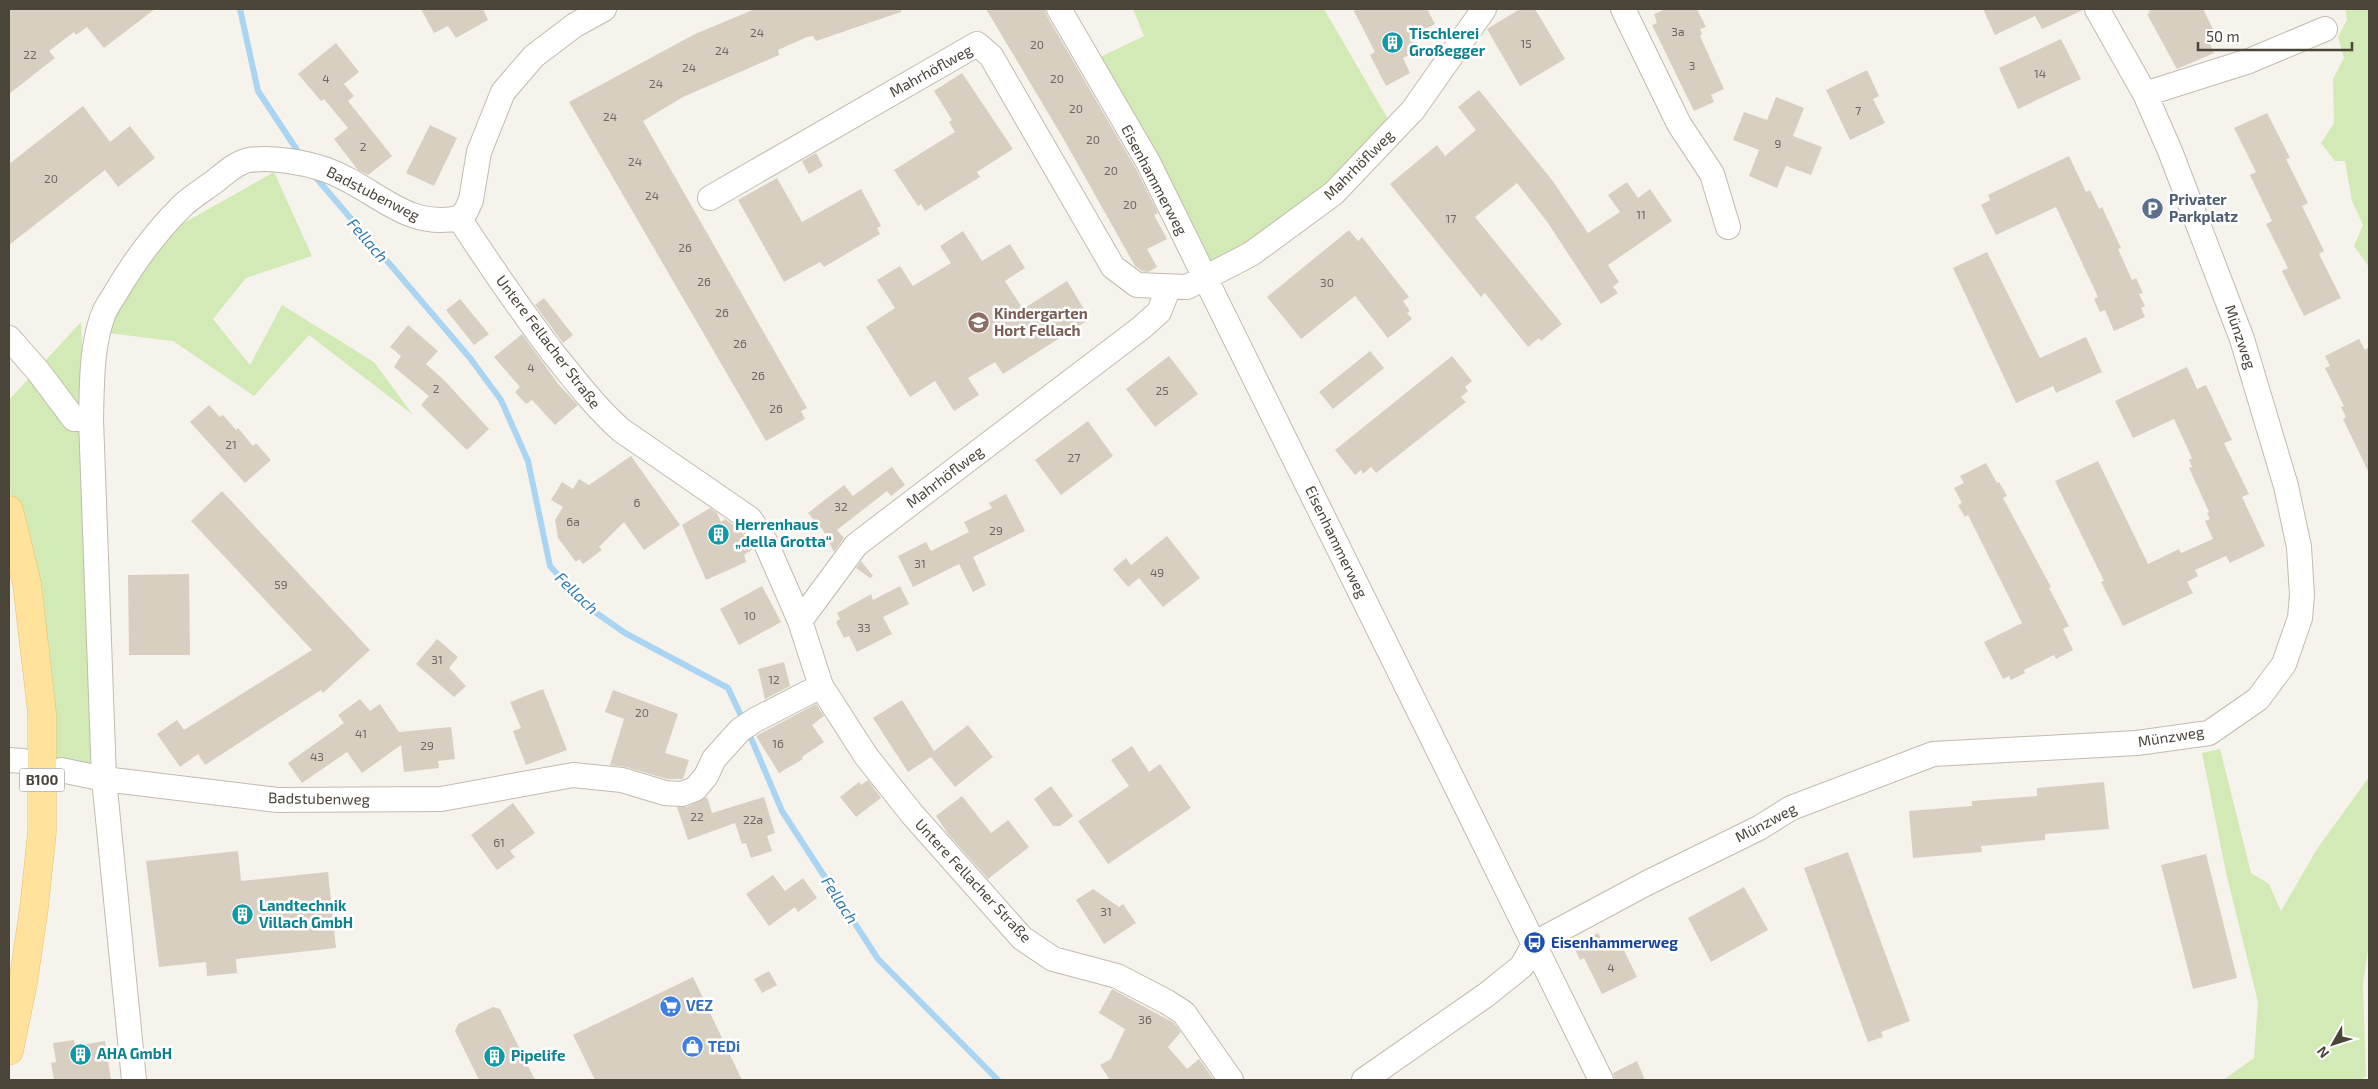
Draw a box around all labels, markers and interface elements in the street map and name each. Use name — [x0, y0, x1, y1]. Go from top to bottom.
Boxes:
scale bar — [2198, 20, 2352, 52]
place label: Tischlerei Großegger — [1409, 24, 1486, 59]
house number: 3a — [1671, 24, 1685, 38]
house number: 24 — [750, 25, 764, 39]
text: 50 m — [2206, 27, 2240, 45]
building icon: Tischlerei Großegger — [1381, 31, 1405, 55]
house number: 15 — [1520, 36, 1532, 50]
house number: 20 — [1030, 37, 1044, 51]
street label: Mahrhöflweg — [886, 40, 976, 100]
house number: 24 — [715, 43, 729, 57]
house number: 22 — [23, 47, 37, 61]
house number: 3 — [1689, 58, 1695, 72]
house number: 24 — [682, 60, 696, 74]
house number: 14 — [2034, 66, 2046, 80]
house number: 4 — [322, 71, 330, 85]
house number: 20 — [1050, 71, 1064, 85]
house number: 24 — [649, 76, 663, 90]
house number: 20 — [1069, 101, 1083, 115]
house number: 7 — [1855, 103, 1861, 117]
house number: 24 — [603, 109, 617, 123]
street label: Eisenhammerweg — [1118, 121, 1192, 238]
street label: Mahrhöflweg — [1319, 125, 1398, 203]
house number: 20 — [1086, 132, 1100, 146]
house number: 9 — [1775, 136, 1782, 150]
house number: 2 — [360, 139, 367, 153]
house number: 24 — [628, 154, 642, 168]
street label: Badstubenweg — [324, 162, 424, 225]
house number: 20 — [1104, 163, 1118, 177]
house number: 20 — [44, 171, 58, 185]
house number: 24 — [645, 188, 659, 202]
place label: Privater Parkplatz — [2169, 190, 2238, 225]
house number: 20 — [1123, 197, 1137, 211]
parking icon: Privater Parkplatz — [2141, 197, 2165, 221]
house number: 11 — [1636, 207, 1646, 221]
house number: 17 — [1446, 211, 1456, 225]
water label: Fellach — [344, 214, 393, 266]
house number: 26 — [678, 240, 692, 254]
street label: Untere Fellacher Straße — [493, 271, 605, 412]
house number: 26 — [697, 274, 711, 288]
house number: 30 — [1320, 275, 1334, 289]
street label: Münzweg — [2222, 302, 2261, 372]
place label: Kindergarten Hort Fellach — [994, 304, 1088, 339]
house number: 26 — [715, 305, 729, 319]
school or university icon: Kindergarten Hort Fellach — [966, 311, 990, 335]
house number: 26 — [733, 336, 747, 350]
house number: 4 — [527, 360, 535, 374]
house number: 26 — [751, 368, 765, 382]
house number: 2 — [433, 381, 440, 395]
house number: 25 — [1155, 383, 1169, 397]
house number: 26 — [769, 401, 783, 415]
house number: 21 — [225, 437, 237, 451]
street label: Mahrhöflweg — [902, 441, 987, 511]
house number: 27 — [1068, 450, 1080, 464]
street label: Eisenhammerweg — [1302, 483, 1372, 601]
house number: 6 — [634, 495, 641, 509]
house number: 32 — [834, 499, 848, 513]
house number: 6a — [566, 514, 580, 528]
place label: Herrenhaus „della Grotta“ — [735, 515, 832, 550]
building icon: Herrenhaus „della Grotta“ — [707, 522, 731, 546]
house number: 29 — [989, 523, 1003, 537]
house number: 31 — [914, 556, 926, 570]
house number: 49 — [1150, 565, 1164, 579]
water label: Fellach — [552, 568, 603, 618]
house number: 59 — [274, 577, 288, 591]
house number: 10 — [744, 608, 756, 622]
house number: 33 — [857, 620, 871, 634]
house number: 31 — [431, 652, 443, 666]
house number: 12 — [768, 672, 780, 686]
house number: 20 — [635, 705, 649, 719]
street label: Münzweg — [2136, 722, 2206, 750]
house number: 41 — [355, 726, 367, 740]
house number: 16 — [772, 736, 784, 750]
house number: 29 — [420, 738, 434, 752]
house number: 43 — [310, 749, 324, 763]
road number: B100 — [20, 768, 64, 792]
street label: Badstubenweg — [268, 788, 371, 808]
street label: Münzweg — [1732, 798, 1800, 846]
house number: 22 — [690, 809, 704, 823]
house number: 22a — [743, 812, 763, 826]
street label: Untere Fellacher Straße — [912, 815, 1036, 946]
house number: 61 — [493, 835, 505, 849]
water label: Fellach — [818, 873, 863, 927]
place label: Landtechnik Villach GmbH — [259, 896, 353, 931]
building icon: Landtechnik Villach GmbH — [231, 903, 255, 927]
house number: 31 — [1100, 904, 1112, 918]
bus stop icon: Eisenhammerweg — [1523, 931, 1547, 955]
place label: Eisenhammerweg — [1551, 933, 1678, 951]
house number: 4 — [1607, 960, 1615, 974]
supermarket icon: VEZ — [658, 994, 682, 1018]
place label: VEZ — [686, 996, 713, 1014]
house number: 36 — [1138, 1012, 1152, 1026]
north arrow — [2308, 1019, 2358, 1069]
shop icon: TEDi — [680, 1035, 704, 1059]
place label: TEDi — [708, 1037, 740, 1055]
building icon: AHA GmbH — [69, 1042, 93, 1066]
text: N — [2313, 1043, 2332, 1062]
place label: AHA GmbH — [97, 1044, 172, 1062]
building icon: Pipelife — [483, 1044, 507, 1068]
place label: Pipelife — [511, 1046, 565, 1064]

